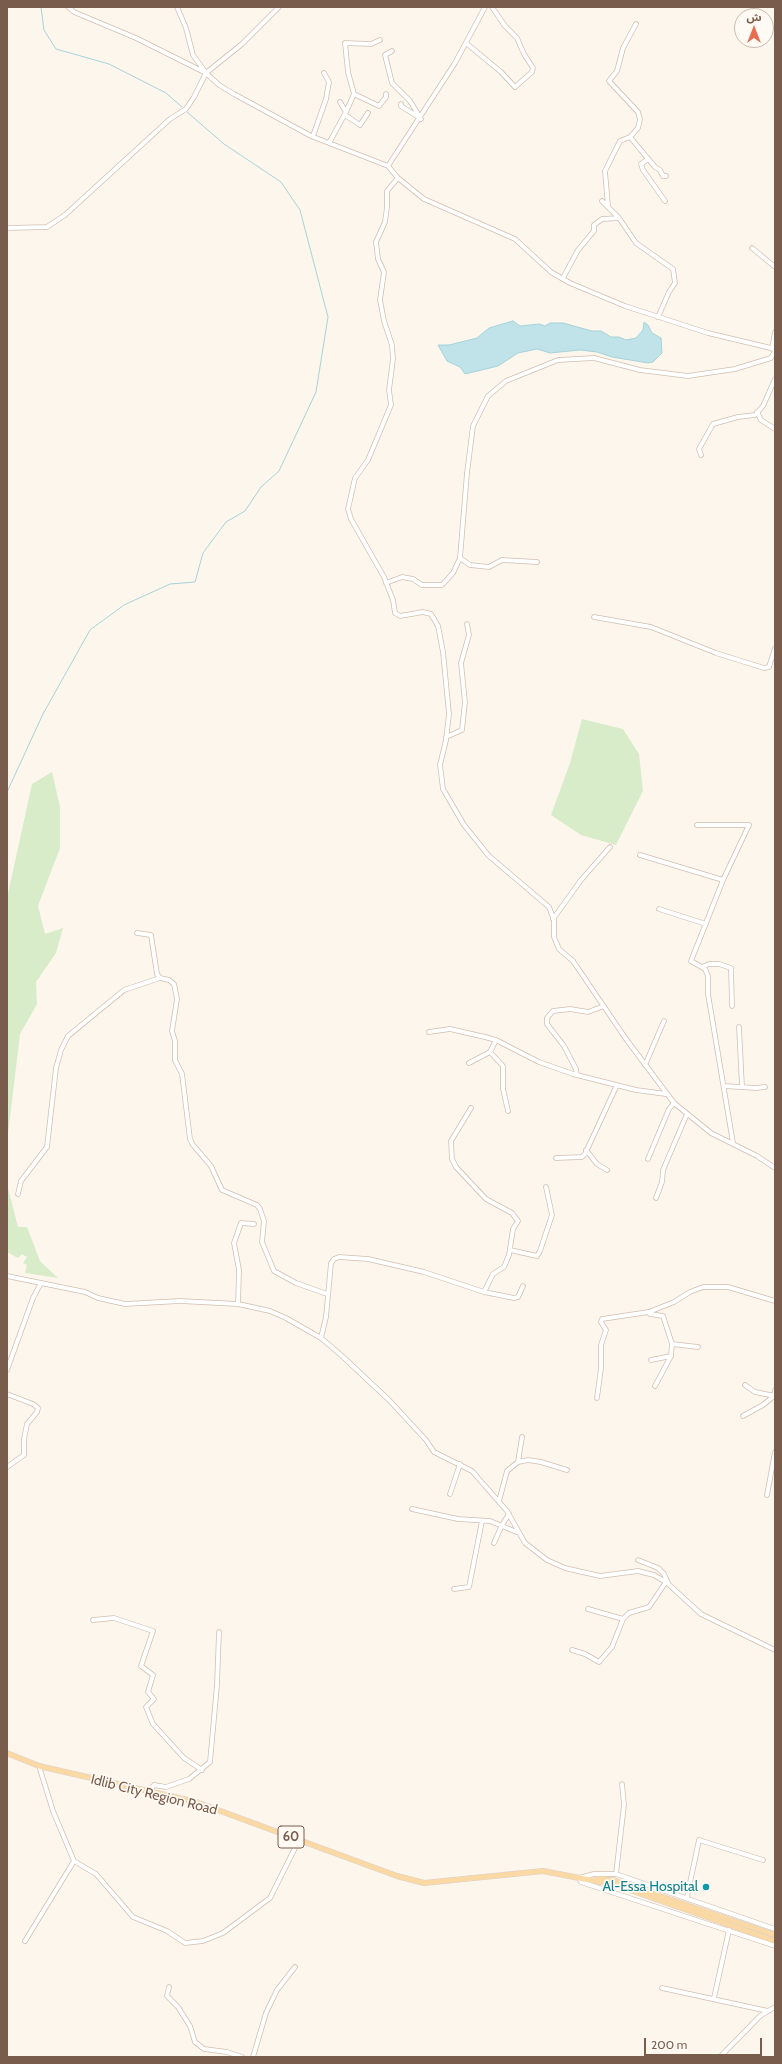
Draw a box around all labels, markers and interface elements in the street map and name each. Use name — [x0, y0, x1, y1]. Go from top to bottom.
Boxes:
north arrow — [734, 8, 774, 48]
text: ش — [746, 10, 762, 24]
street label: Idlib City Region Road — [89, 1771, 219, 1819]
road number: 60 — [278, 1826, 304, 1848]
place label: Al-Essa Hospital — [602, 1879, 698, 1895]
marker: Al-Essa Hospital — [701, 1882, 711, 1892]
scale bar — [646, 2030, 764, 2056]
text: 200 m — [651, 2037, 687, 2052]

